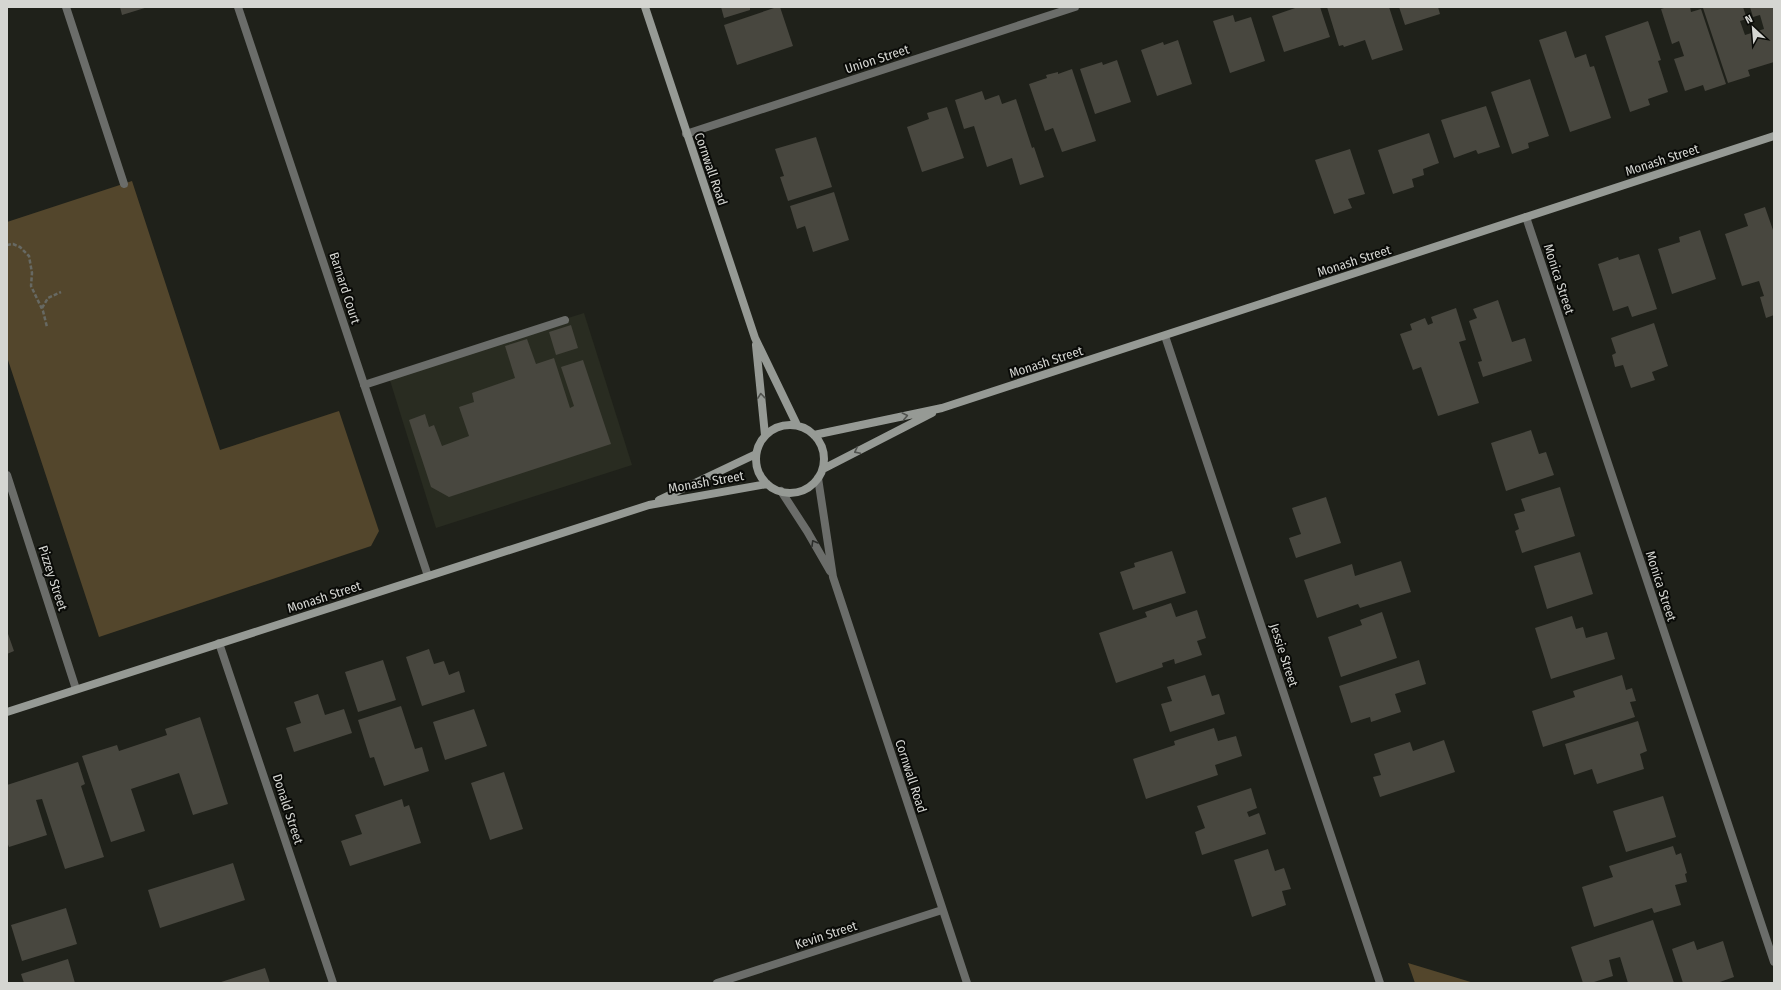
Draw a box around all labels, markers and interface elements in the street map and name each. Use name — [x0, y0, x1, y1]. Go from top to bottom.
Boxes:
north arrow — [1733, 8, 1773, 48]
text: N — [1743, 12, 1755, 27]
street label: Union Street — [843, 41, 912, 76]
street label: Cornwall Road — [692, 131, 730, 207]
street label: Monash Street — [1623, 141, 1701, 179]
street label: Monash Street — [1315, 242, 1393, 280]
street label: Monica Street — [1541, 242, 1578, 317]
street label: Barnard Court — [326, 250, 364, 326]
street label: Monash Street — [1007, 343, 1085, 381]
one-way arrow — [757, 393, 766, 399]
one-way arrow — [902, 412, 908, 420]
one-way arrow — [854, 447, 861, 454]
street label: Monash Street — [667, 468, 746, 496]
one-way arrow — [811, 540, 818, 547]
street label: Pizzey Street — [35, 544, 71, 613]
street label: Monica Street — [1643, 549, 1680, 624]
street label: Monash Street — [285, 578, 363, 616]
street label: Jessie Street — [1267, 621, 1302, 689]
street label: Cornwall Road — [892, 738, 930, 814]
street label: Donald Street — [270, 772, 307, 847]
street label: Kevin Street — [793, 918, 859, 952]

